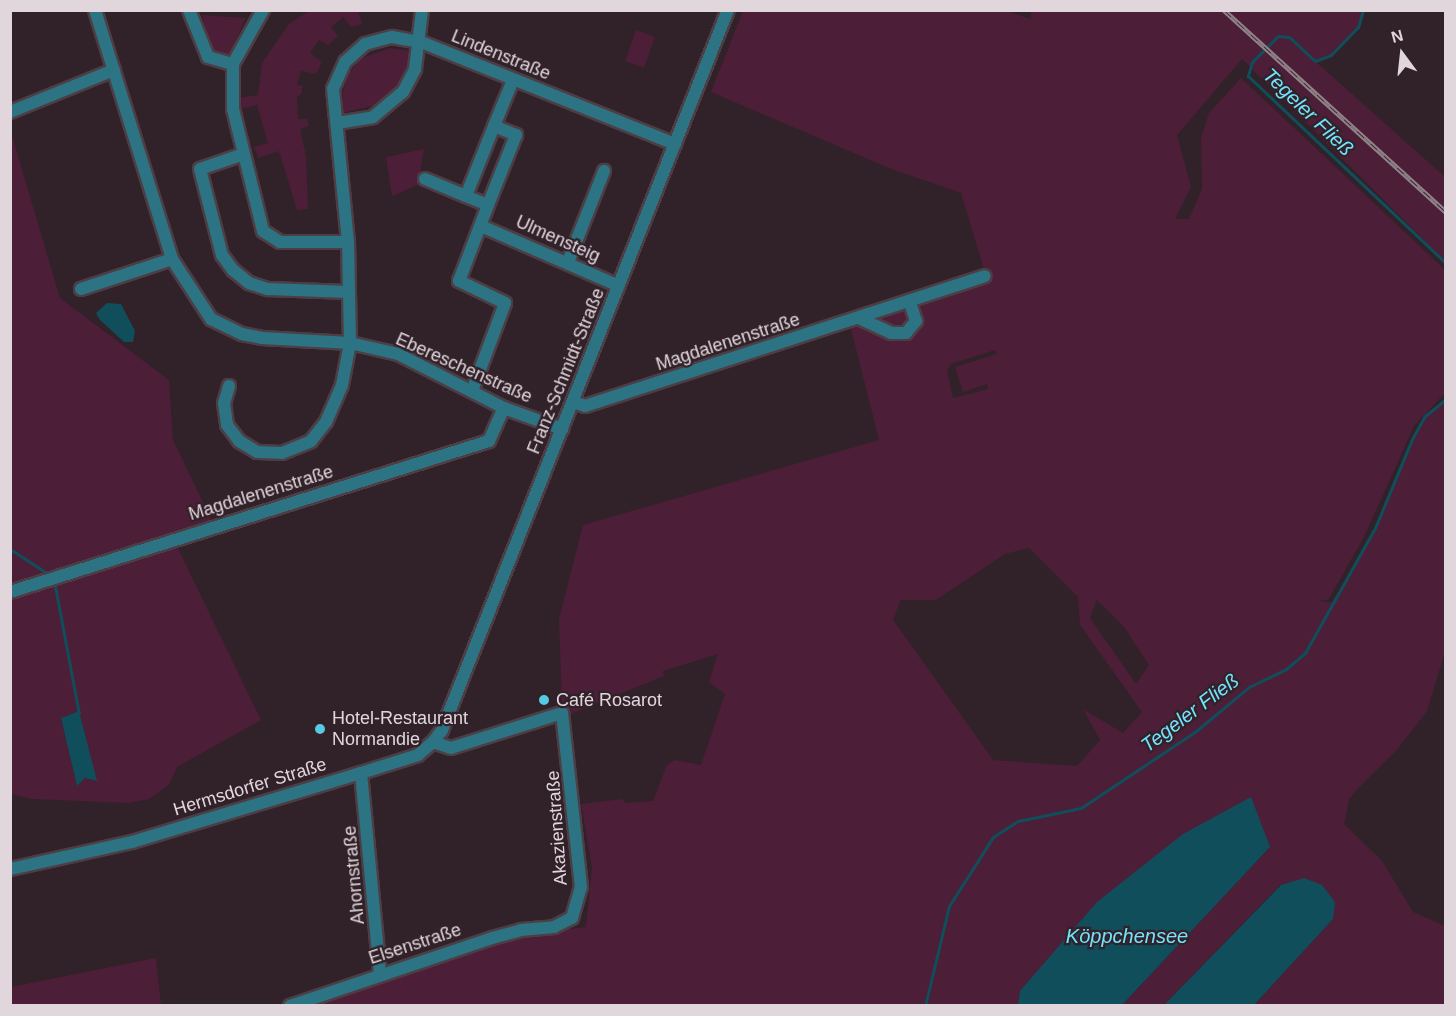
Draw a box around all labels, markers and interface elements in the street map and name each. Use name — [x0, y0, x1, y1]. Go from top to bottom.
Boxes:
north arrow — [1372, 24, 1432, 84]
street label: Lindenstraße — [448, 25, 554, 85]
text: N — [1389, 26, 1405, 46]
water label: Tegeler Fließ — [1258, 63, 1358, 161]
street label: Ulmensteig — [512, 211, 604, 267]
street label: Franz-Schmidt-Straße — [523, 285, 609, 457]
street label: Magdalenenstraße — [653, 309, 803, 375]
street label: Ebereschenstraße — [392, 328, 536, 408]
street label: Magdalenenstraße — [186, 461, 336, 525]
water label: Tegeler Fließ — [1136, 669, 1244, 757]
place label: Café Rosarot — [556, 689, 662, 711]
marker: Café Rosarot — [537, 693, 551, 707]
place label: Hotel-Restaurant Normandie — [332, 708, 468, 750]
marker: Hotel-Restaurant Normandie — [313, 722, 327, 736]
street label: Hermsdorfer Straße — [171, 753, 329, 821]
street label: Akazienstraße — [542, 770, 572, 886]
street label: Ahornstraße — [339, 825, 369, 925]
street label: Elsenstraße — [366, 919, 464, 969]
water label: Köppchensee — [1066, 924, 1188, 948]

